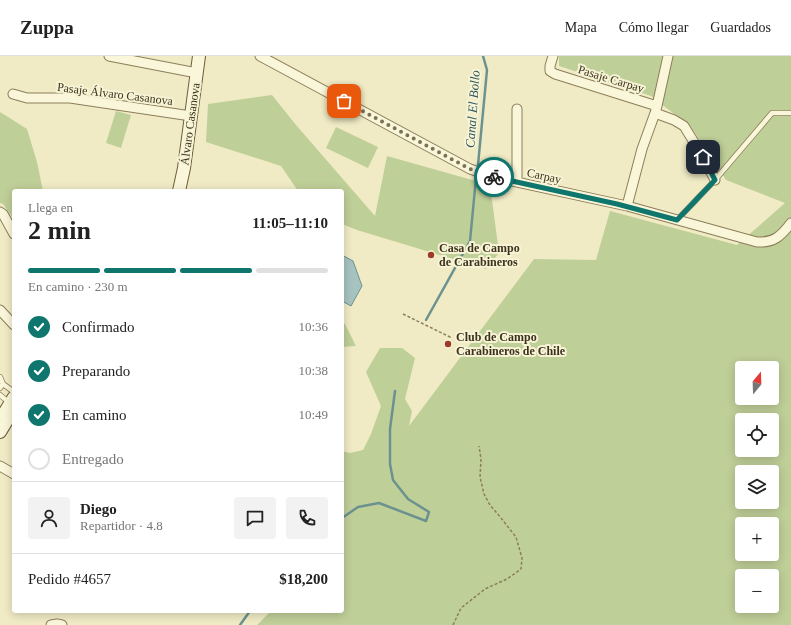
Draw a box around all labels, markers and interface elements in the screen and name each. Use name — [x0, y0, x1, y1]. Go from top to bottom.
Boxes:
text: Zuppa — [20, 17, 74, 38]
text: Mapa — [565, 20, 597, 35]
text: Cómo llegar — [619, 20, 688, 35]
text: Guardados — [710, 20, 771, 35]
street label: Pasaje Carpay — [576, 62, 646, 96]
water label: Canal El Bollo — [462, 69, 483, 148]
street label: Pasaje Álvaro Casanova — [56, 80, 174, 108]
street label: Álvaro Casanova — [177, 81, 203, 166]
pin — [327, 84, 361, 118]
icon: bag — [333, 90, 355, 112]
pin — [686, 140, 720, 174]
icon: home — [692, 146, 714, 168]
courier — [474, 157, 514, 197]
icon: bike — [483, 166, 505, 188]
street label: Carpay — [526, 166, 562, 186]
text: Llega en — [28, 200, 73, 215]
text: 11:05–11:10 — [252, 215, 328, 231]
text: 2 min — [28, 216, 91, 245]
place label: Casa de Campo de Carabineros — [439, 241, 520, 269]
marker: Casa de Campo de Carabineros — [426, 250, 436, 260]
text: En camino · 230 m — [28, 279, 128, 294]
icon: check — [28, 316, 50, 338]
text: Confirmado — [62, 319, 135, 335]
text: 10:36 — [298, 319, 328, 334]
place label: Club de Campo Carabineros de Chile — [456, 330, 566, 358]
marker: Club de Campo Carabineros de Chile — [443, 339, 453, 349]
icon: check — [28, 360, 50, 382]
north arrow — [735, 361, 779, 405]
map controls — [735, 361, 779, 613]
text: Preparando — [62, 363, 130, 379]
text: 10:38 — [298, 363, 328, 378]
icon: check — [28, 404, 50, 426]
text: En camino — [62, 407, 127, 423]
text: 10:49 — [298, 407, 328, 422]
button: locate — [735, 413, 779, 457]
text: Entregado — [62, 451, 124, 467]
button: layers — [735, 465, 779, 509]
button: person — [28, 497, 70, 539]
button: chat — [234, 497, 276, 539]
button: phone — [286, 497, 328, 539]
text: Diego — [80, 501, 117, 517]
button: + — [735, 517, 779, 561]
text: Repartidor · 4.8 — [80, 518, 163, 533]
button: − — [735, 569, 779, 613]
text: Pedido #4657 — [28, 571, 111, 587]
text: $18,200 — [279, 571, 328, 587]

